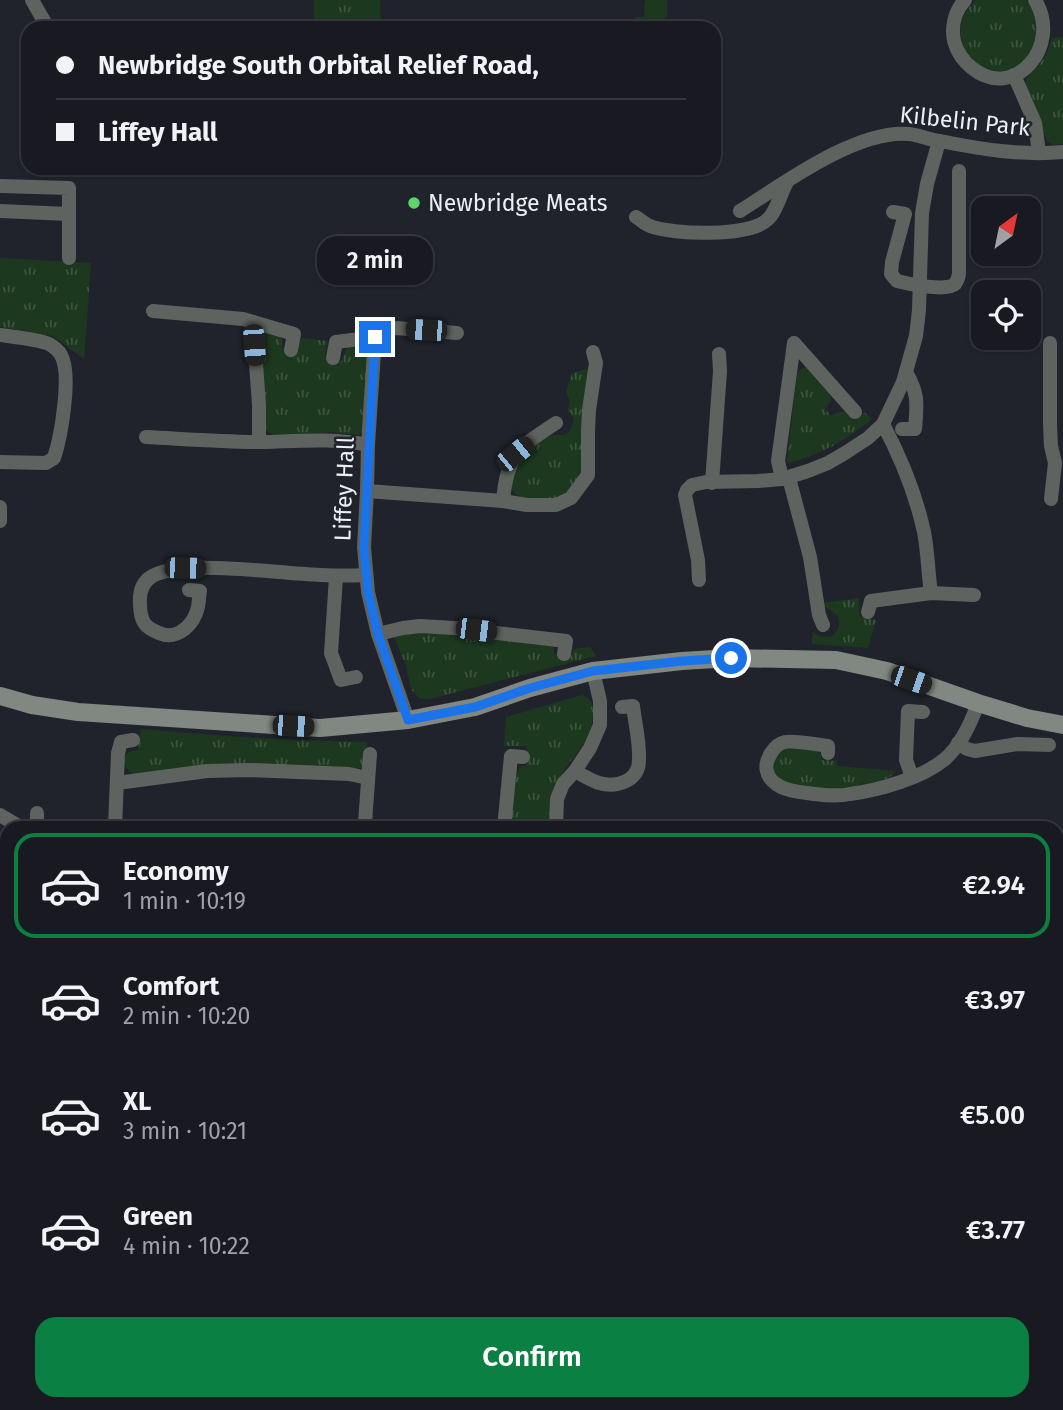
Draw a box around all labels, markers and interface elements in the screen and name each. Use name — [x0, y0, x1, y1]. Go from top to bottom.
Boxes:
text: Newbridge South Orbital Relief Road, — [98, 50, 539, 81]
street label: Kilbelin Park — [898, 100, 1032, 142]
text: Liffey Hall — [98, 117, 217, 148]
place label: Newbridge Meats — [428, 189, 608, 217]
marker: Newbridge Meats — [406, 195, 422, 211]
north arrow — [971, 196, 1041, 266]
map controls — [971, 196, 1041, 350]
callout: 2 min — [317, 236, 433, 284]
text: 2 min — [347, 246, 403, 274]
button: locate — [971, 280, 1041, 350]
car — [405, 318, 448, 342]
route end — [359, 321, 391, 353]
car — [243, 323, 266, 367]
car — [493, 433, 538, 475]
street label: Liffey Hall — [328, 436, 360, 542]
car — [164, 557, 207, 579]
car — [454, 617, 499, 643]
route start — [715, 642, 747, 674]
car — [888, 663, 935, 697]
car — [272, 714, 315, 738]
icon: car — [39, 854, 102, 917]
text: Economy — [123, 856, 229, 887]
text: €2.94 — [962, 870, 1025, 901]
text: 1 min · 10:19 — [123, 887, 246, 915]
icon: car — [39, 969, 102, 1032]
text: Comfort — [123, 971, 219, 1002]
text: €3.97 — [965, 985, 1025, 1016]
text: 2 min · 10:20 — [123, 1002, 250, 1030]
icon: car — [39, 1084, 102, 1147]
text: XL — [123, 1086, 151, 1117]
text: €5.00 — [960, 1100, 1025, 1131]
text: 3 min · 10:21 — [123, 1117, 247, 1145]
icon: car — [39, 1199, 102, 1262]
text: Green — [123, 1201, 193, 1232]
text: €3.77 — [966, 1215, 1025, 1246]
text: 4 min · 10:22 — [123, 1232, 250, 1260]
button: Confirm — [35, 1317, 1029, 1397]

